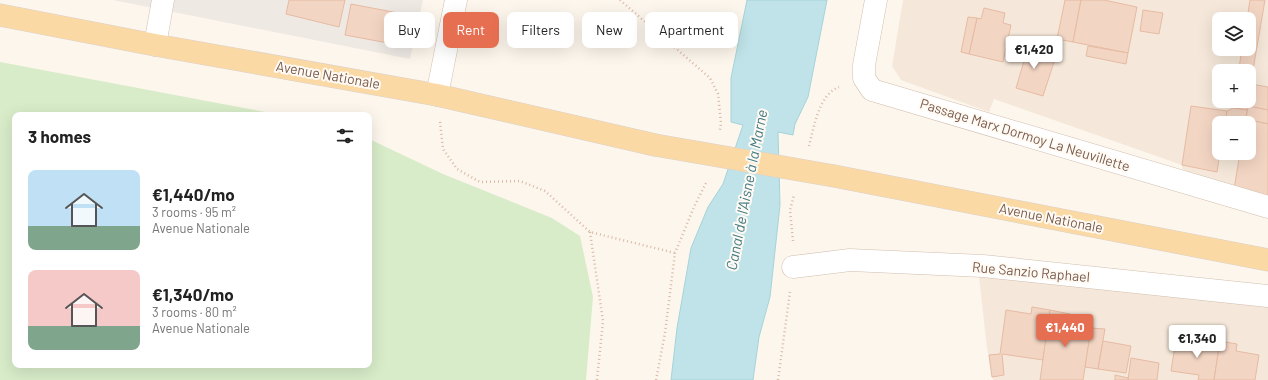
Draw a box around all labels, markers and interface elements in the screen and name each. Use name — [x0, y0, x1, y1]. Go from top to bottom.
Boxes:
chip: Buy — [384, 12, 435, 48]
chip: Rent — [443, 12, 499, 48]
chip: Filters — [507, 12, 574, 48]
chip: New — [582, 12, 637, 48]
chip: Apartment — [645, 12, 738, 48]
map controls — [1212, 12, 1256, 160]
button: layers — [1212, 12, 1256, 56]
pin: €1,420 — [1001, 36, 1067, 70]
text: €1,420 — [1015, 41, 1053, 57]
street label: Avenue Nationale — [275, 57, 382, 92]
button: + — [1212, 64, 1256, 108]
street label: Passage Marx Dormoy La Neuvillette — [918, 94, 1132, 175]
water label: Canal de l'Aisne à la Marne — [722, 108, 770, 272]
button: − — [1212, 116, 1256, 160]
icon: filters — [334, 125, 356, 147]
text: 3 homes — [28, 126, 91, 146]
text: €1,440/mo — [152, 184, 235, 204]
icon: home — [60, 186, 108, 234]
street label: Avenue Nationale — [998, 199, 1105, 236]
text: 3 rooms · 95 m² — [152, 204, 236, 220]
text: Avenue Nationale — [152, 220, 250, 236]
street label: Rue Sanzio Raphael — [971, 258, 1091, 285]
text: €1,340/mo — [152, 284, 234, 304]
icon: home — [60, 286, 108, 334]
text: 3 rooms · 80 m² — [152, 304, 237, 320]
pin: €1,440 — [1032, 314, 1098, 348]
text: €1,440 — [1045, 319, 1085, 335]
text: Avenue Nationale — [152, 320, 250, 336]
pin: €1,340 — [1164, 325, 1230, 359]
text: €1,340 — [1178, 330, 1216, 346]

